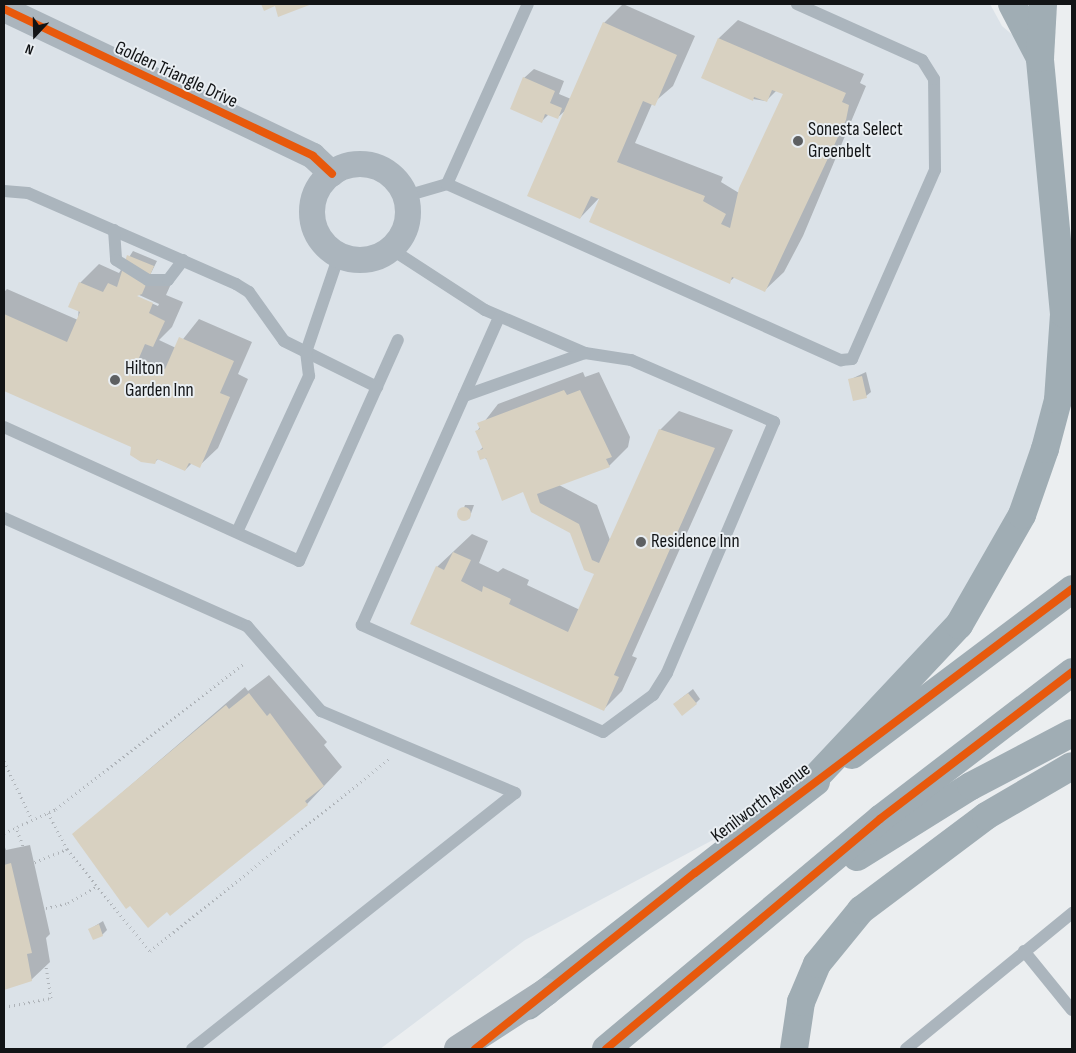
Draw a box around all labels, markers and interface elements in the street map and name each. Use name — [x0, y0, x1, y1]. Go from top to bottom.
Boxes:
north arrow — [10, 10, 60, 60]
street label: Golden Triangle Drive — [111, 36, 241, 114]
text: N — [23, 40, 36, 59]
place label: Sonesta Select Greenbelt — [808, 119, 903, 163]
marker: Sonesta Select Greenbelt — [792, 135, 804, 147]
place label: Hilton Garden Inn — [125, 358, 194, 402]
marker: Hilton Garden Inn — [109, 374, 121, 386]
place label: Residence Inn — [651, 531, 740, 553]
marker: Residence Inn — [635, 536, 647, 548]
street label: Kenilworth Avenue — [707, 758, 815, 848]

